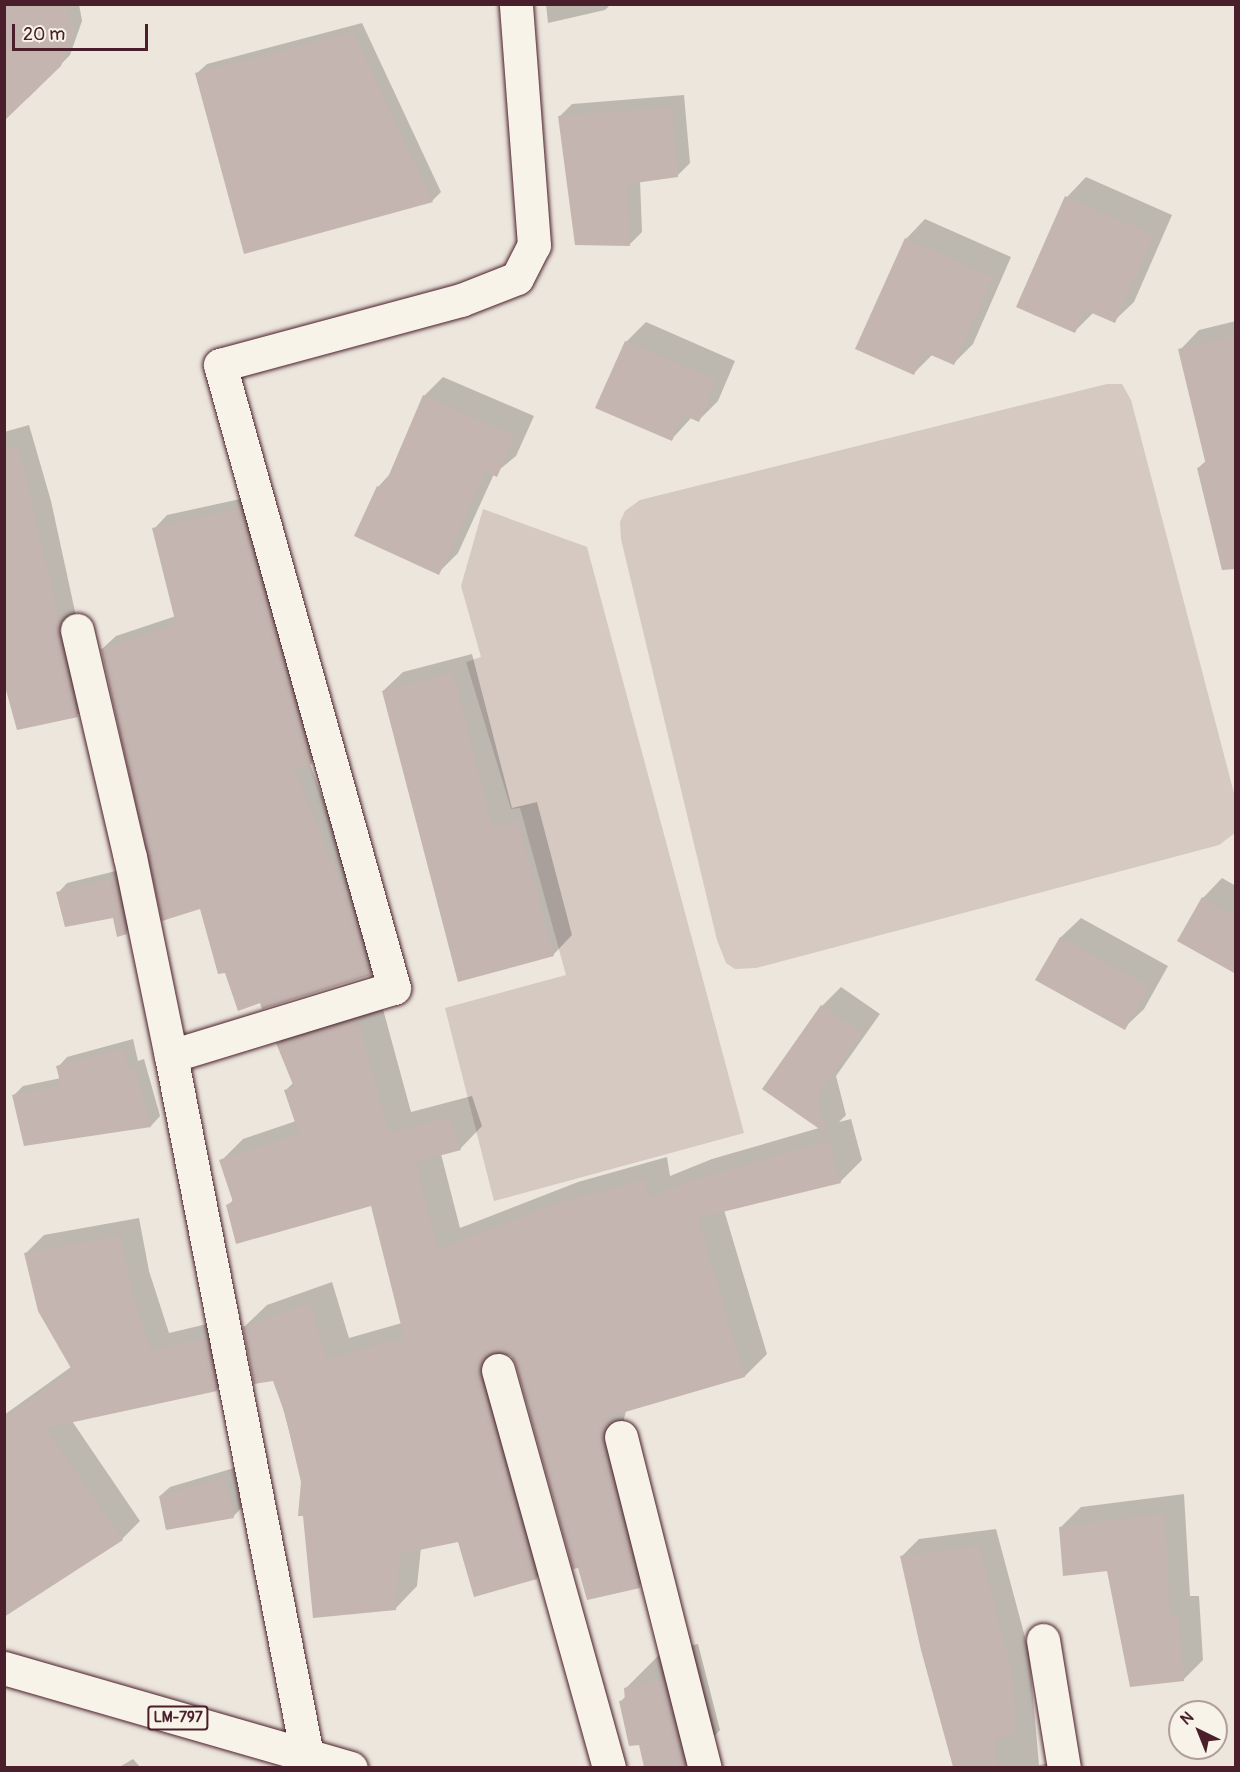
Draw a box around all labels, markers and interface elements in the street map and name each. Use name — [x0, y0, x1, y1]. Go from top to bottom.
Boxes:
scale bar — [15, 12, 152, 50]
text: 20 m — [23, 23, 65, 46]
north arrow — [1168, 1700, 1228, 1760]
road number: LM-797 — [146, 1706, 210, 1730]
text: N — [1176, 1707, 1198, 1729]

